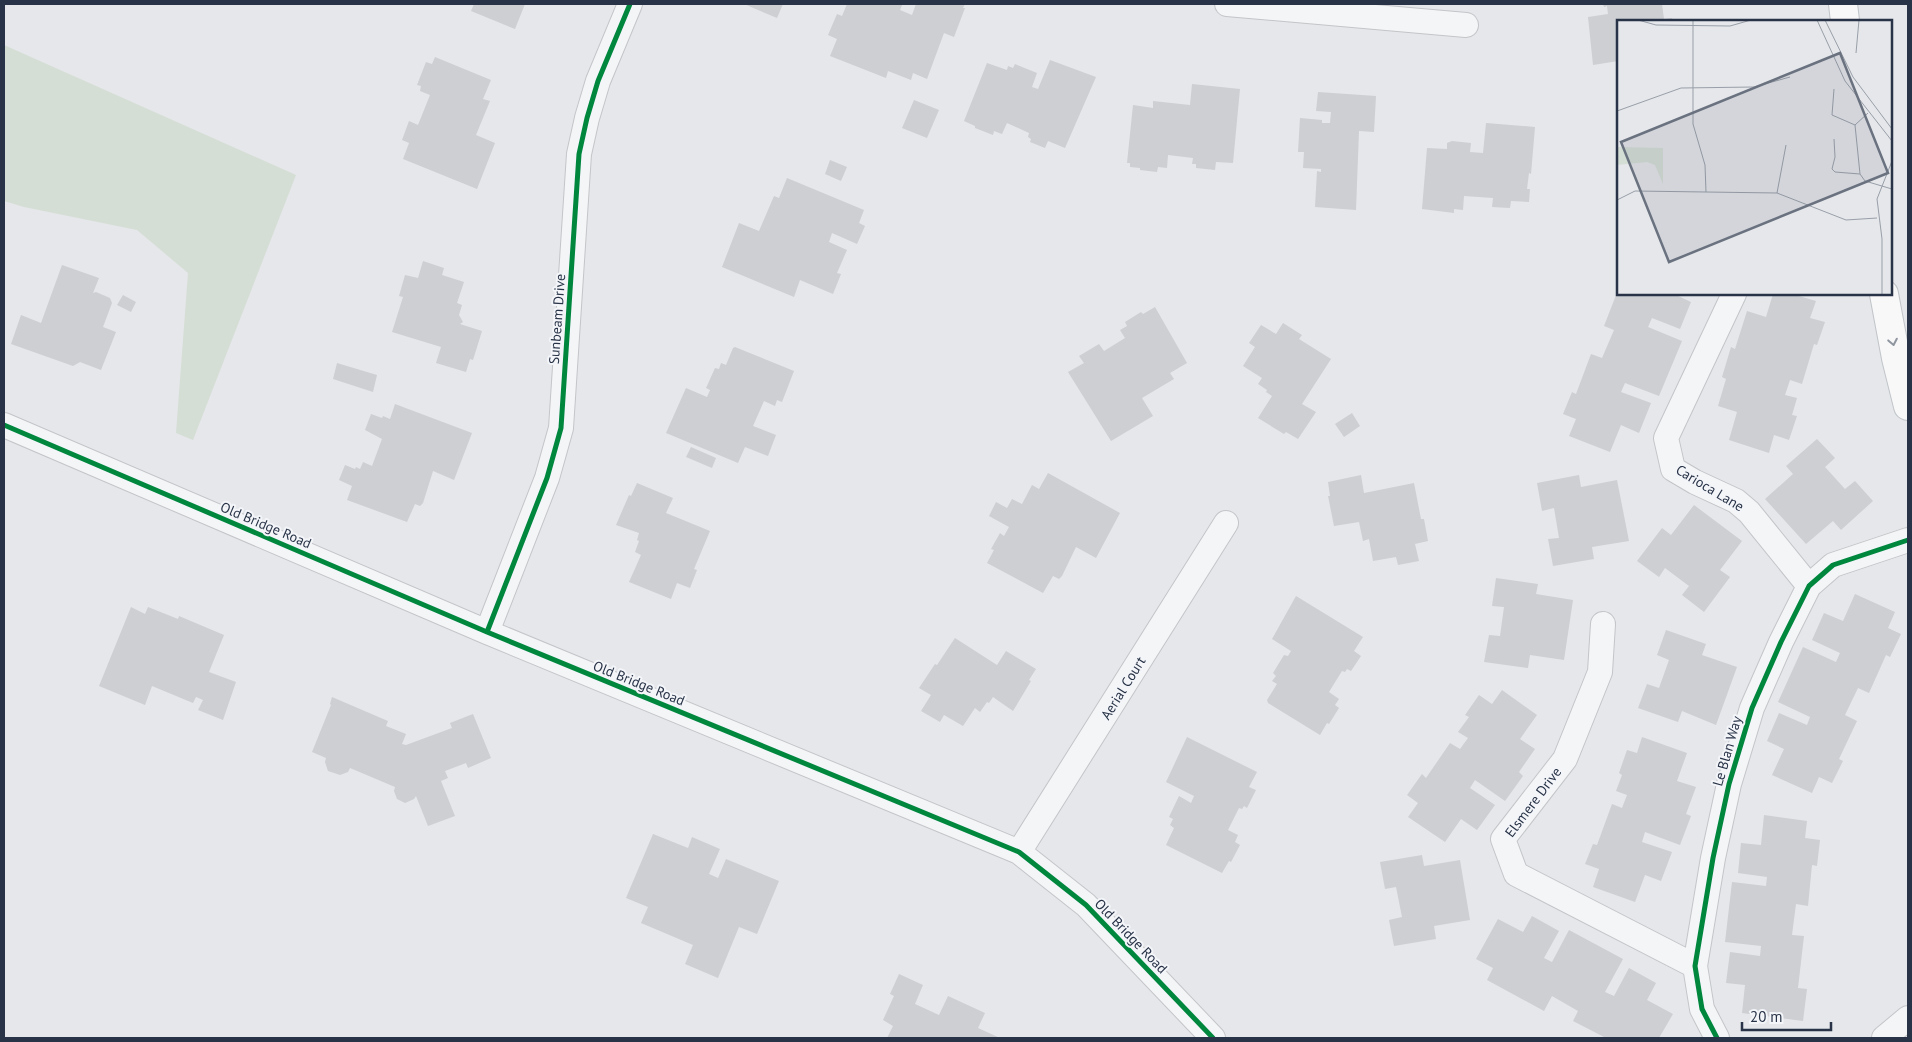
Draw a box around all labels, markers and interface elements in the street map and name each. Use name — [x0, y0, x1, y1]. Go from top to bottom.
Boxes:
inset map — [1617, 20, 1892, 295]
street label: Sunbeam Drive — [545, 273, 569, 365]
one-way arrow — [1888, 337, 1898, 346]
street label: Carioca Lane — [1673, 461, 1747, 515]
street label: Old Bridge Road — [218, 498, 314, 552]
street label: Aerial Court — [1097, 653, 1150, 723]
street label: Old Bridge Road — [591, 656, 687, 710]
street label: Le Blan Way — [1708, 713, 1746, 788]
street label: Elsmere Drive — [1501, 763, 1565, 841]
street label: Old Bridge Road — [1091, 895, 1171, 977]
scale bar — [1742, 1000, 1831, 1032]
text: 20 m — [1750, 1007, 1783, 1026]

